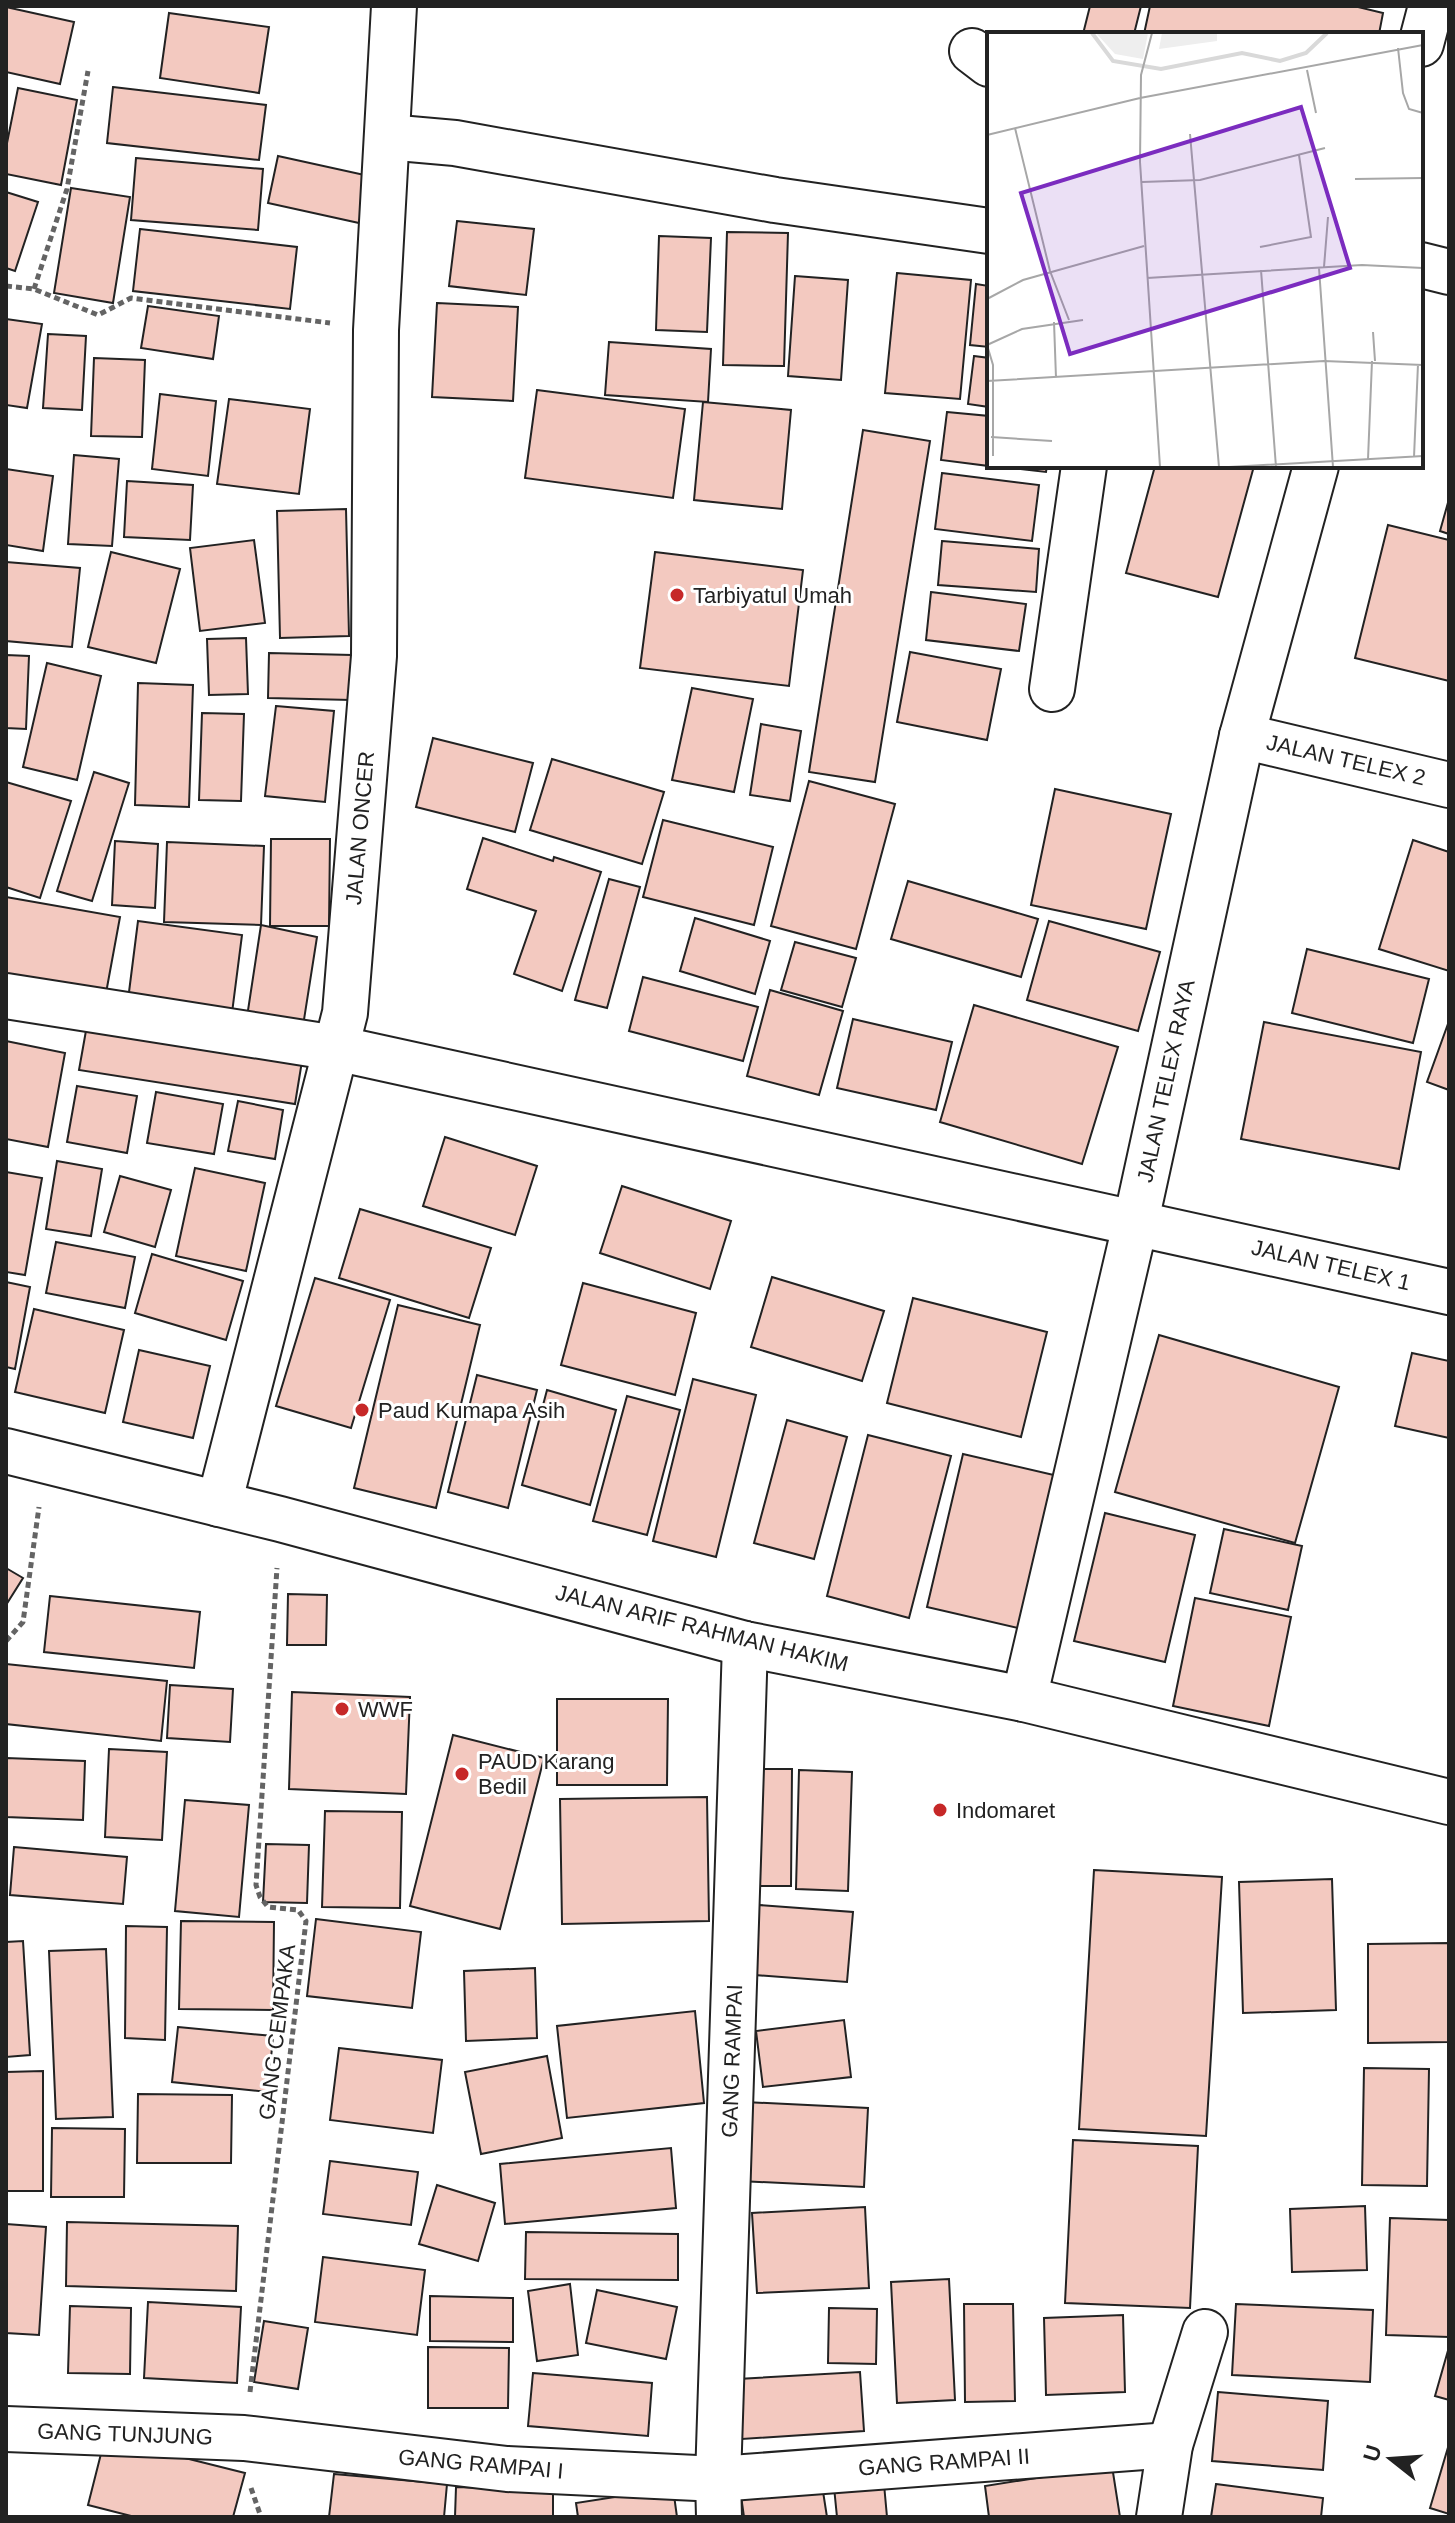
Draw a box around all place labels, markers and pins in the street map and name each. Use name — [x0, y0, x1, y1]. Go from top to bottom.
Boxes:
place label: Tarbiyatul Umah — [693, 583, 852, 608]
marker: Tarbiyatul Umah — [668, 586, 686, 604]
place label: Paud Kumapa Asih — [378, 1398, 565, 1423]
marker: Paud Kumapa Asih — [353, 1401, 371, 1419]
place label: WWF — [358, 1697, 413, 1722]
marker: WWF — [333, 1700, 351, 1718]
place label: PAUD Karang Bedil — [478, 1749, 615, 1799]
marker: PAUD Karang Bedil — [453, 1765, 471, 1783]
place label: Indomaret — [956, 1798, 1055, 1823]
marker: Indomaret — [931, 1801, 949, 1819]

